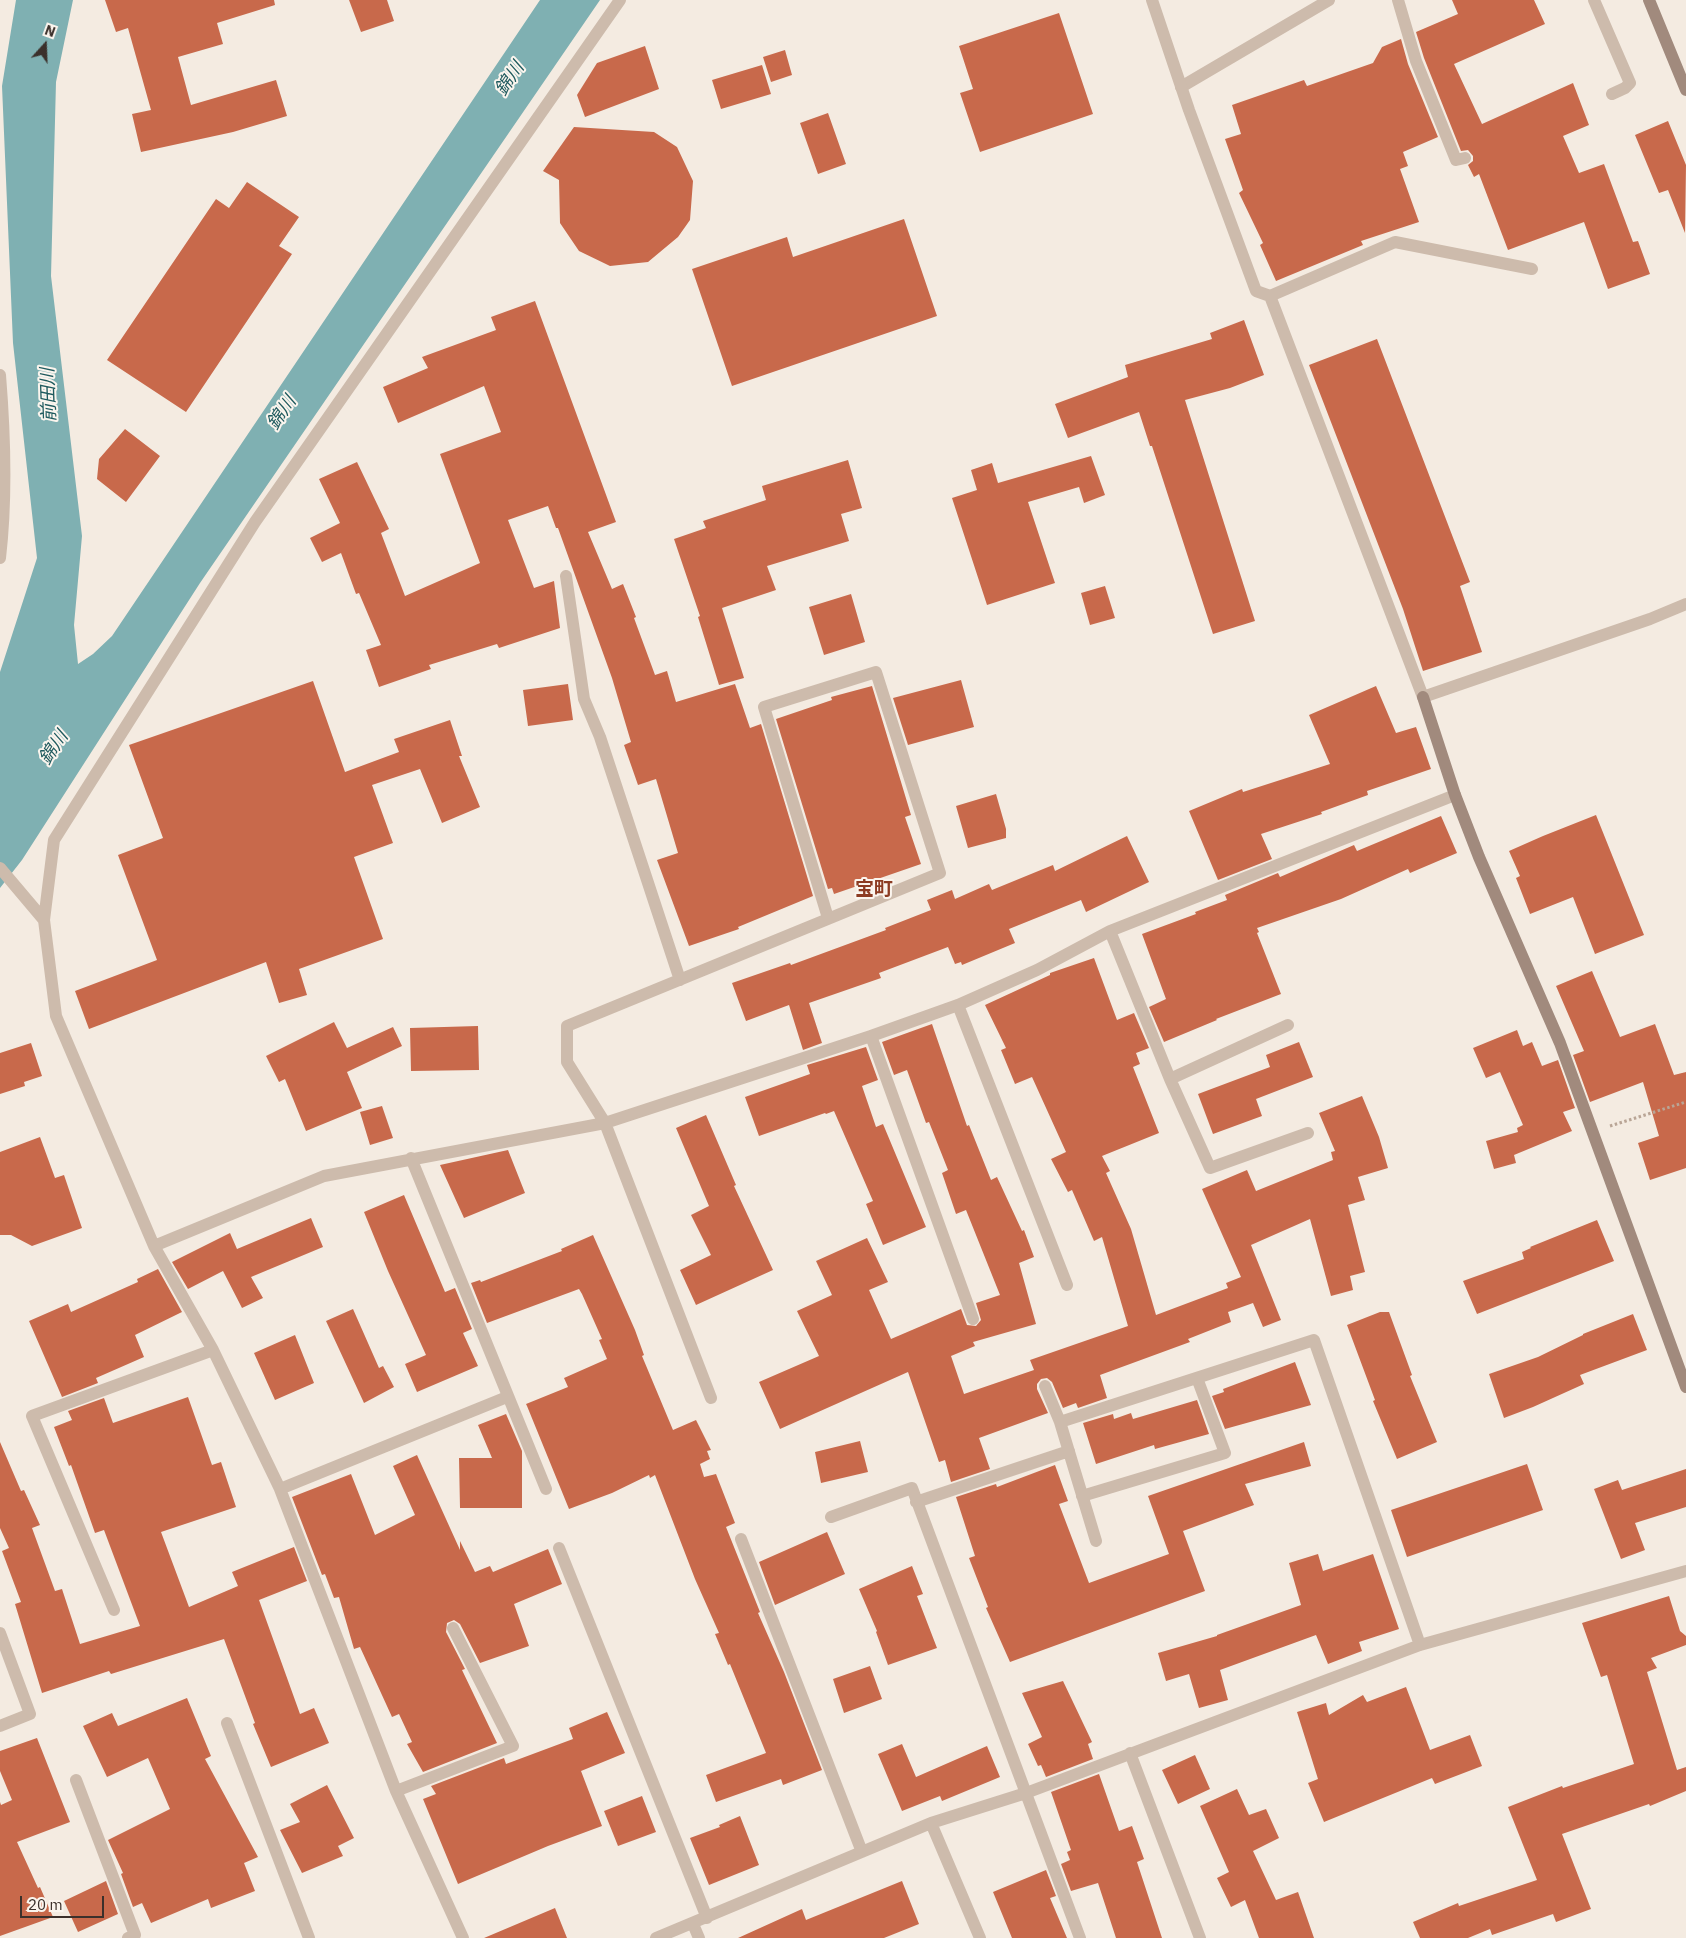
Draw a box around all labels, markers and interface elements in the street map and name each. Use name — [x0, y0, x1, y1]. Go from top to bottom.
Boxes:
north arrow — [20, 20, 70, 70]
text: N — [42, 21, 58, 41]
water label: 錦川 — [491, 58, 529, 100]
water label: 前田川 — [37, 368, 61, 422]
water label: 錦川 — [263, 392, 301, 434]
water label: 錦川 — [35, 727, 73, 769]
district label: 宝町 — [855, 879, 893, 901]
scale bar — [22, 1886, 106, 1918]
text: 20 m — [28, 1895, 63, 1914]

